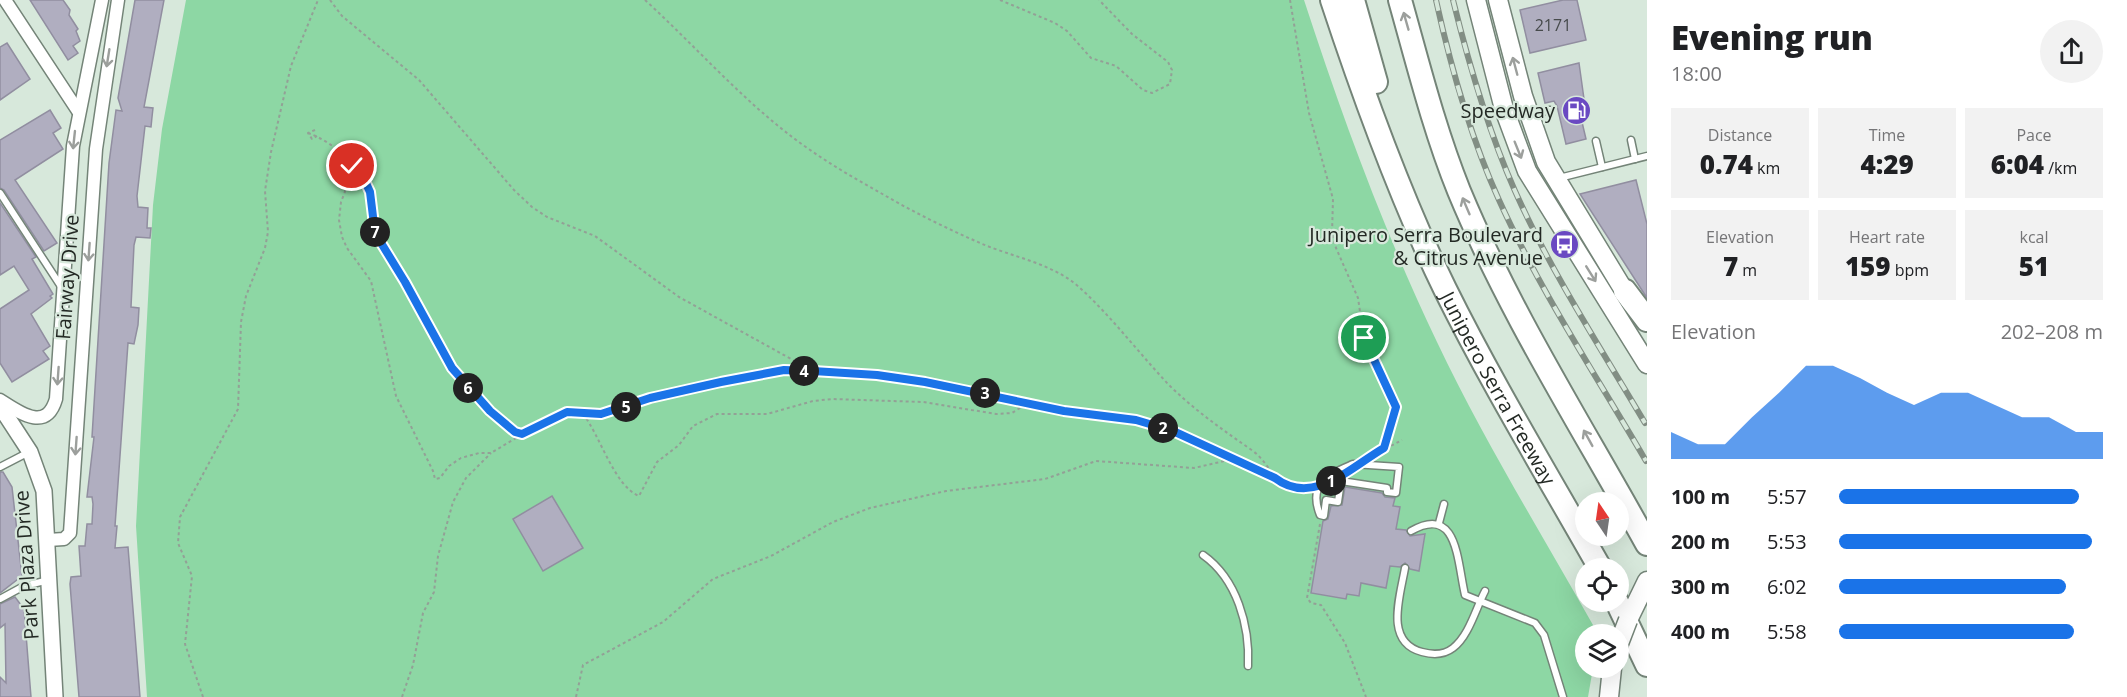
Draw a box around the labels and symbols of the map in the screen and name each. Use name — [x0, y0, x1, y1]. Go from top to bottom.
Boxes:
one-way arrow — [1400, 12, 1411, 31]
house number: 2171 — [1535, 14, 1571, 36]
one-way arrow — [103, 47, 114, 67]
one-way arrow — [1508, 57, 1520, 76]
fuel station icon: Speedway — [1560, 94, 1592, 126]
place label: Speedway — [1460, 97, 1556, 124]
one-way arrow — [68, 129, 79, 149]
pin — [326, 140, 377, 191]
one-way arrow — [1513, 140, 1524, 159]
one-way arrow — [1460, 198, 1471, 216]
street label: Fairway Drive — [49, 213, 85, 341]
pin: 7 — [360, 217, 390, 247]
place label: Junipero Serra Boulevard & Citrus Avenue — [1307, 221, 1543, 271]
bus stop icon: Junipero Serra Boulevard & Citrus Avenue — [1548, 229, 1580, 261]
one-way arrow — [83, 241, 94, 261]
one-way arrow — [1585, 265, 1597, 282]
street label: Junipero Serra Freeway — [1434, 285, 1563, 490]
pin — [1338, 312, 1389, 363]
pin: 4 — [789, 356, 819, 386]
one-way arrow — [52, 366, 63, 385]
pin: 6 — [453, 373, 483, 403]
pin: 3 — [970, 378, 1000, 408]
pin: 5 — [611, 392, 641, 422]
pin: 2 — [1148, 413, 1178, 443]
one-way arrow — [1581, 430, 1593, 447]
one-way arrow — [70, 436, 81, 456]
pin: 1 — [1316, 466, 1346, 496]
street label: Park Plaza Drive — [7, 489, 45, 641]
north arrow — [1575, 492, 1629, 546]

